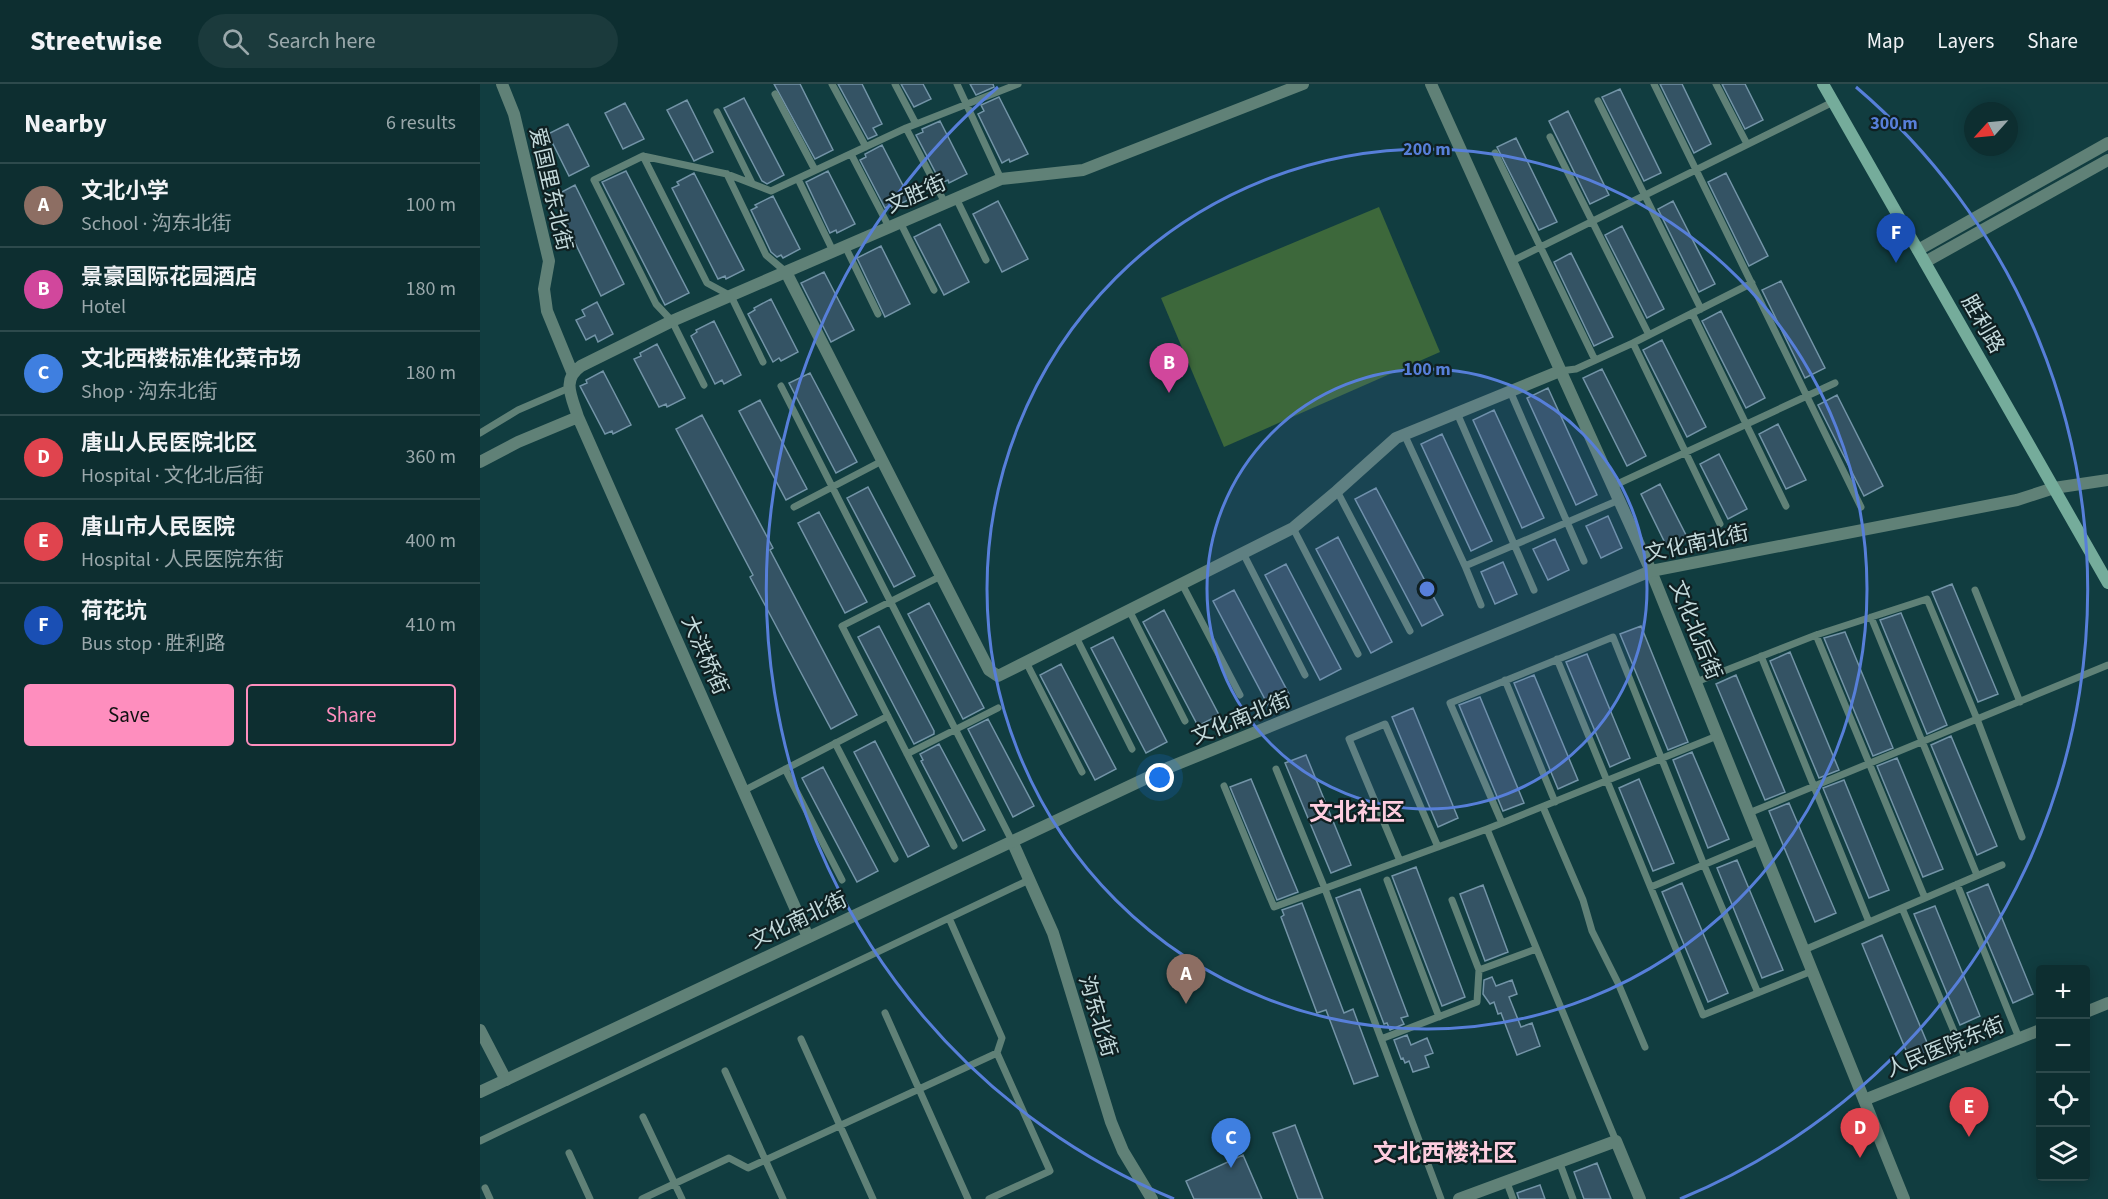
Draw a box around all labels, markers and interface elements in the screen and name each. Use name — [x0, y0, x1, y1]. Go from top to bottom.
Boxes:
search box — [198, 14, 618, 68]
text: Streetwise — [30, 21, 162, 61]
icon: search — [219, 25, 252, 58]
text: Search here — [267, 25, 376, 57]
text: Map — [1867, 26, 1904, 56]
text: Layers — [1937, 26, 1994, 56]
text: Share — [2027, 26, 2078, 56]
north arrow — [1964, 102, 2018, 156]
text: Nearby — [24, 105, 107, 142]
text: 6 results — [386, 109, 456, 137]
text: 300 m — [1870, 111, 1918, 136]
street label: 爱国里东北街 — [522, 124, 580, 254]
text: 200 m — [1403, 137, 1451, 162]
street label: 文胜街 — [881, 167, 951, 221]
text: 文北小学 — [81, 175, 169, 207]
text: A — [38, 191, 49, 219]
text: 100 m — [406, 191, 456, 219]
text: School · 沟东北街 — [81, 210, 231, 238]
pin: F — [1876, 214, 1916, 263]
text: 景豪国际花园酒店 — [81, 261, 257, 293]
text: B — [37, 275, 50, 303]
text: 180 m — [406, 275, 456, 303]
street label: 胜利路 — [1954, 289, 2012, 359]
text: Hotel — [81, 293, 126, 321]
text: 文北西楼标准化菜市场 — [81, 343, 301, 375]
pin: B — [1150, 344, 1188, 393]
text: 100 m — [1403, 357, 1451, 382]
text: C — [38, 359, 49, 387]
text: 180 m — [406, 359, 456, 387]
text: Shop · 沟东北街 — [81, 378, 217, 406]
text: 唐山人民医院北区 — [81, 427, 257, 459]
text: D — [37, 443, 50, 471]
text: 360 m — [406, 443, 456, 471]
text: Hospital · 文化北后街 — [81, 462, 264, 490]
text: 唐山市人民医院 — [81, 511, 235, 543]
street label: 文化南北街 — [1643, 517, 1751, 569]
text: E — [38, 527, 49, 555]
text: 400 m — [406, 527, 456, 555]
text: Hospital · 人民医院东街 — [81, 546, 284, 574]
street label: 文化北后街 — [1662, 576, 1730, 684]
centre of rings — [1417, 579, 1437, 599]
text: 荷花坑 — [81, 595, 147, 627]
text: F — [38, 611, 49, 639]
text: 410 m — [406, 611, 456, 639]
street label: 大洪桥街 — [674, 611, 736, 699]
text: Bus stop · 胜利路 — [81, 630, 225, 658]
button: Save — [24, 684, 234, 746]
button: Share — [246, 684, 456, 746]
street label: 文化南北街 — [1187, 684, 1295, 752]
your location — [1145, 763, 1174, 792]
district label: 文北社区 — [1309, 795, 1405, 830]
street label: 文化南北街 — [744, 884, 852, 956]
pin: A — [1166, 954, 1206, 1004]
map controls — [2036, 965, 2090, 1181]
button: + — [2036, 965, 2090, 1019]
street label: 沟东北街 — [1071, 971, 1125, 1061]
street label: 人民医院东街 — [1881, 1009, 2009, 1085]
button: − — [2036, 1019, 2090, 1073]
button: locate — [2036, 1073, 2090, 1127]
pin: E — [1950, 1088, 1988, 1137]
pin: D — [1840, 1108, 1880, 1158]
pin: C — [1212, 1118, 1251, 1168]
button: layers — [2036, 1127, 2090, 1181]
district label: 文北西楼社区 — [1373, 1136, 1517, 1171]

